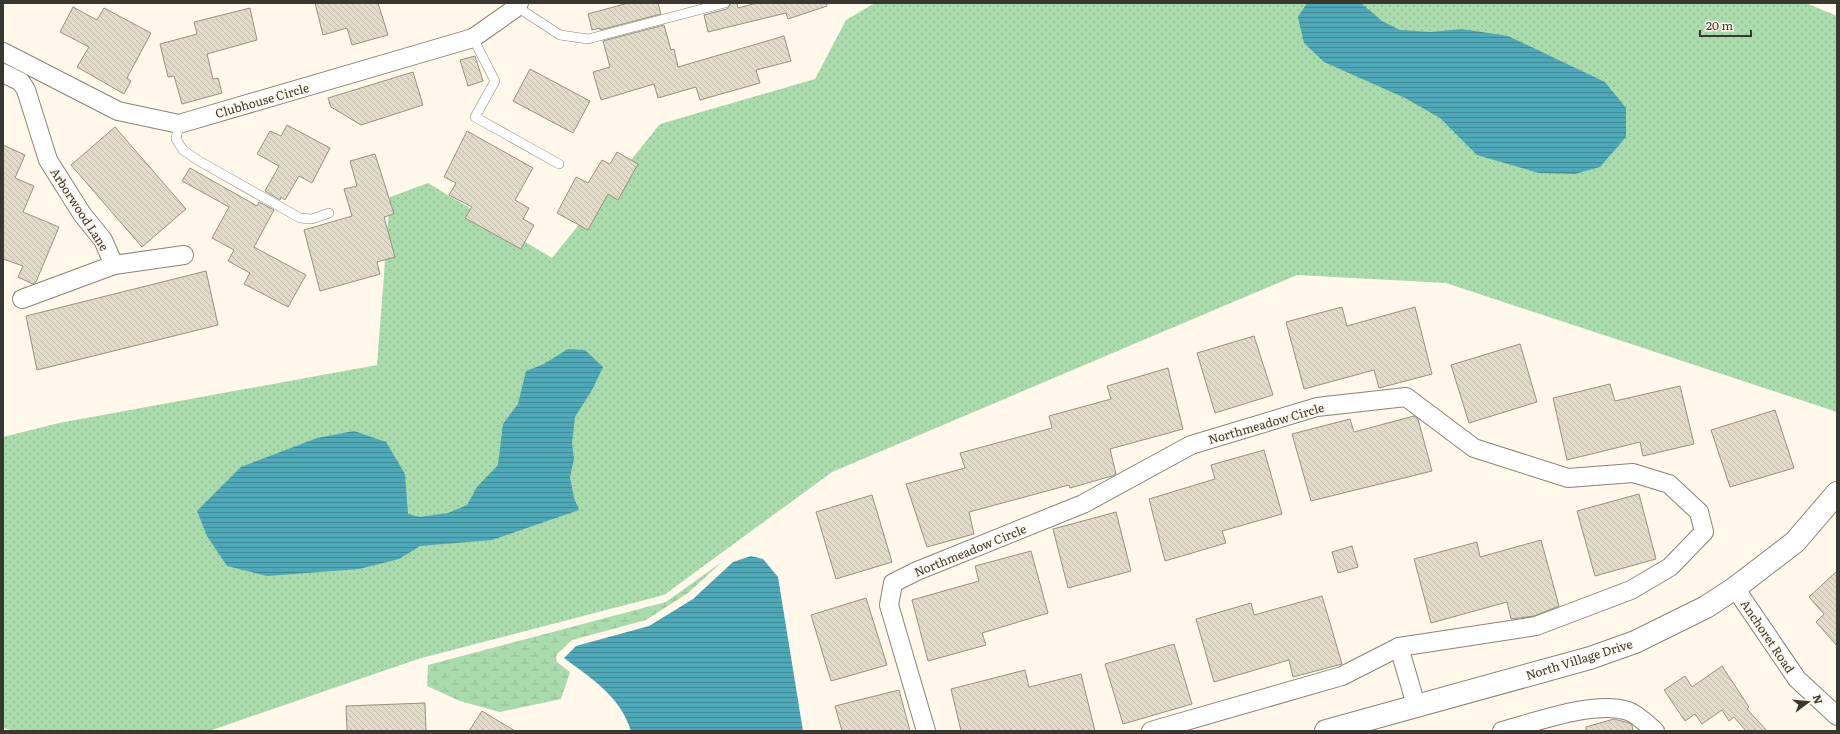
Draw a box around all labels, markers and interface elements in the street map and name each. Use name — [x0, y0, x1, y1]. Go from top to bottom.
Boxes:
scale bar — [1700, 12, 1751, 38]
text: 20 m — [1706, 16, 1733, 34]
street label: Clubhouse Circle — [213, 78, 311, 122]
street label: Arborwood Lane — [46, 164, 114, 254]
street label: Northmeadow Circle — [1206, 398, 1326, 448]
street label: Northmeadow Circle — [911, 519, 1029, 581]
street label: Anchoret Road — [1737, 596, 1800, 677]
street label: North Village Drive — [1523, 634, 1635, 684]
north arrow — [1788, 682, 1828, 722]
text: N — [1810, 692, 1828, 706]

